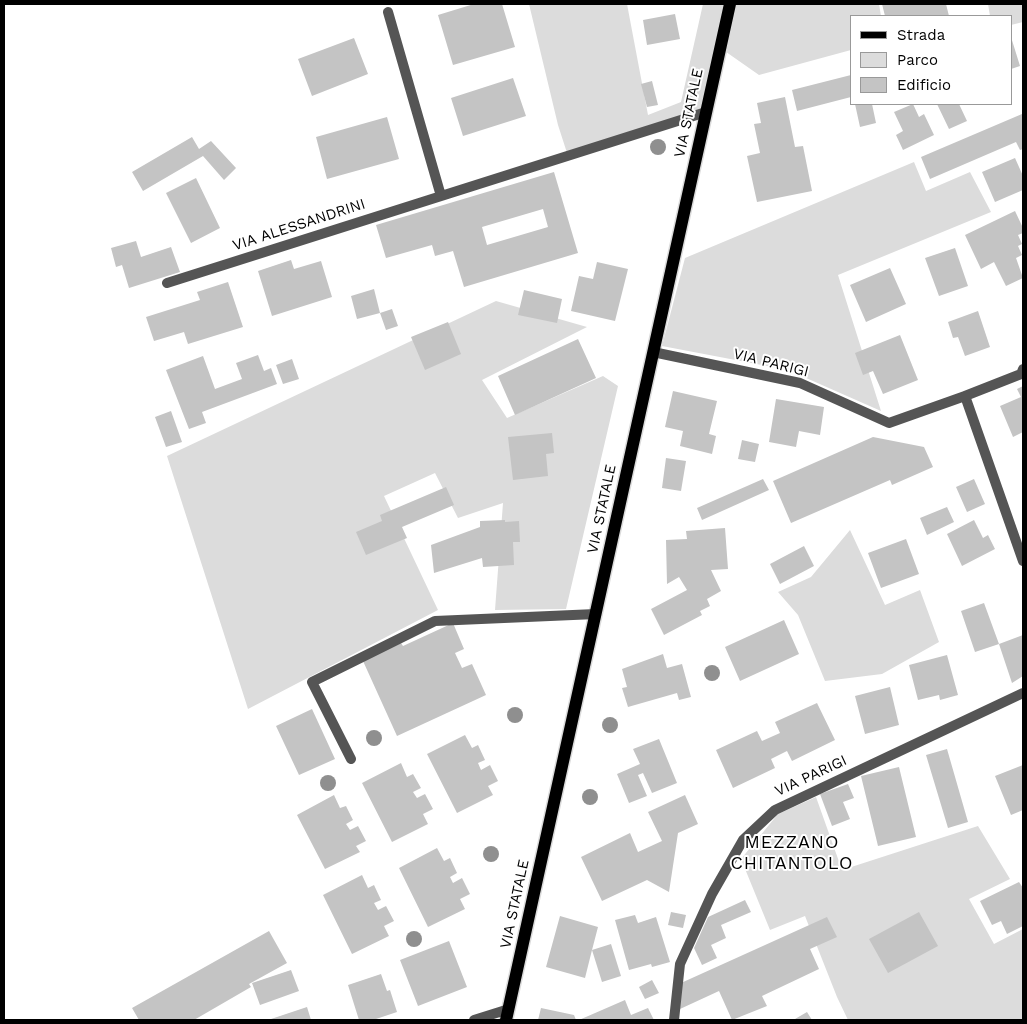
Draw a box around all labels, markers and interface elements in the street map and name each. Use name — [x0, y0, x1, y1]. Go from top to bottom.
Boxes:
legend — [850, 15, 1012, 105]
text: Strada — [897, 26, 945, 44]
text: Parco — [897, 51, 938, 69]
street label: VIA STATALE — [671, 67, 707, 159]
text: Edificio — [897, 76, 951, 94]
street label: VIA ALESSANDRINI — [230, 195, 368, 255]
street label: VIA PARIGI — [731, 345, 811, 381]
street label: VIA STATALE — [584, 463, 620, 555]
street label: VIA PARIGI — [772, 752, 850, 800]
district label: MEZZANO CHITANTOLO — [729, 832, 855, 874]
street label: VIA STATALE — [497, 858, 533, 950]

